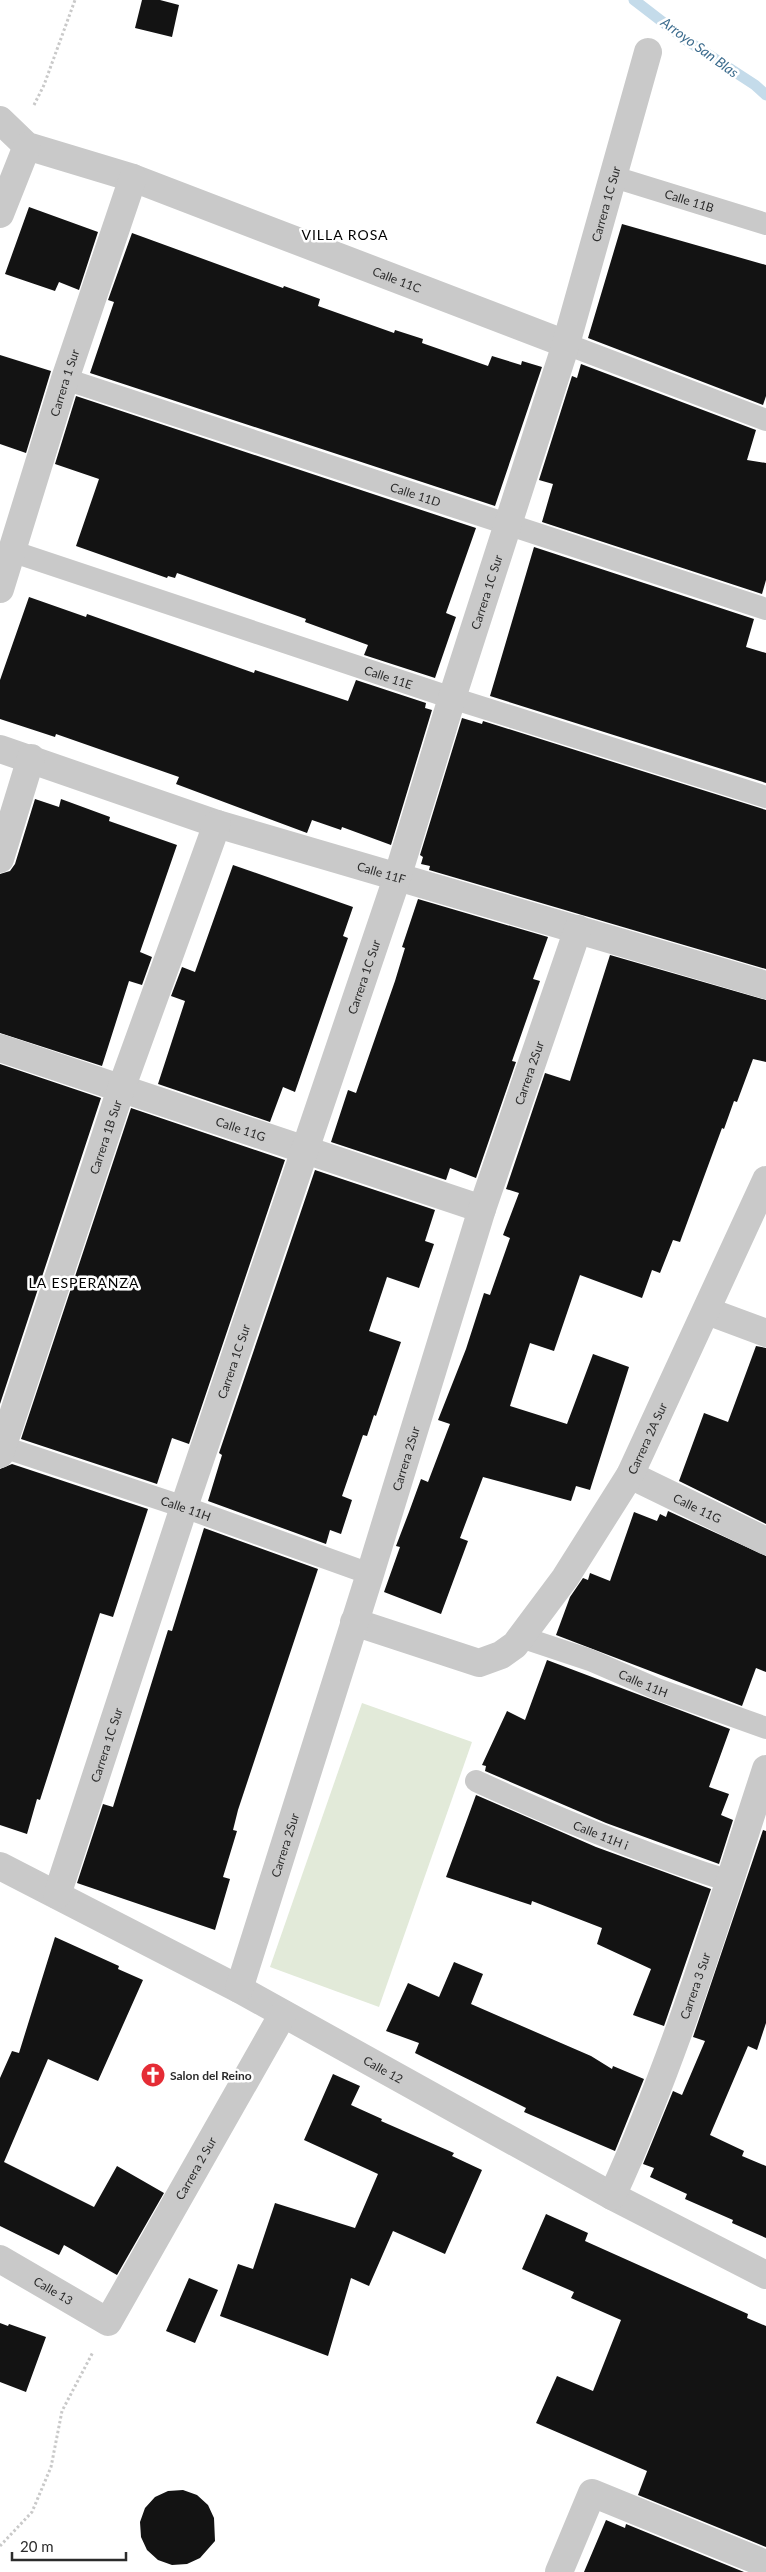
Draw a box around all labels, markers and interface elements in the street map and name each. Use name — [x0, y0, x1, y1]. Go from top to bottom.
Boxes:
water label: Arroyo San Blas — [657, 13, 742, 81]
street label: Carrera 1C Sur — [588, 164, 623, 243]
street label: Calle 11B — [663, 186, 716, 215]
district label: VILLA ROSA — [301, 226, 389, 243]
street label: Calle 11C — [371, 263, 424, 295]
street label: Carrera 1 Sur — [46, 347, 82, 418]
street label: Calle 11D — [388, 479, 443, 509]
street label: Carrera 1C Sur — [467, 552, 505, 631]
street label: Calle 11E — [362, 662, 415, 692]
street label: Calle 11F — [355, 858, 408, 887]
street label: Carrera 1C Sur — [344, 937, 383, 1016]
street label: Carrera 2Sur — [511, 1038, 547, 1107]
street label: Carrera 1B Sur — [86, 1097, 125, 1176]
street label: Calle 11G — [214, 1113, 268, 1144]
district label: LA ESPERANZA — [29, 1274, 139, 1291]
street label: Carrera 1C Sur — [214, 1322, 253, 1401]
street label: Carrera 2A Sur — [624, 1399, 670, 1477]
street label: Carrera 2Sur — [389, 1424, 423, 1493]
street label: Calle 11G — [671, 1490, 724, 1526]
street label: Calle 11H — [159, 1492, 213, 1524]
street label: Calle 11H — [617, 1666, 670, 1700]
street label: Carrera 1C Sur — [87, 1705, 126, 1784]
street label: Carrera 2Sur — [267, 1810, 302, 1879]
street label: Calle 11H i — [571, 1817, 631, 1852]
street label: Carrera 3 Sur — [676, 1950, 713, 2021]
street label: Calle 12 — [361, 2052, 406, 2086]
church icon: Salon del Reino — [140, 2062, 166, 2088]
place label: Salon del Reino — [170, 2068, 252, 2083]
street label: Carrera 2 Sur — [172, 2134, 219, 2202]
street label: Calle 13 — [31, 2273, 76, 2308]
scale bar — [12, 2530, 126, 2562]
text: 20 m — [20, 2537, 54, 2555]

